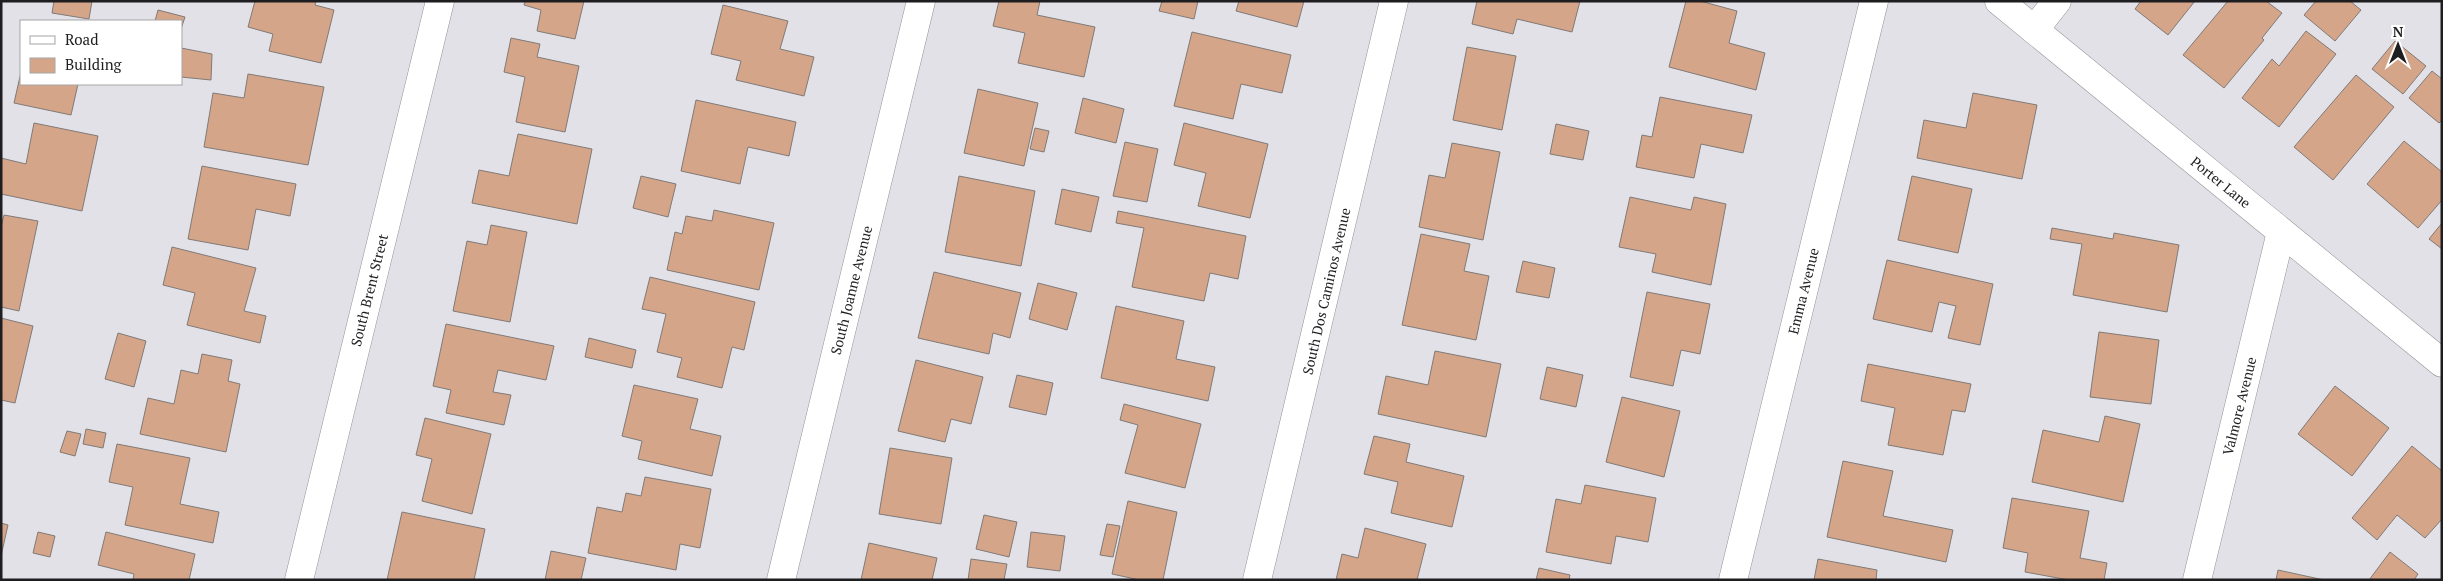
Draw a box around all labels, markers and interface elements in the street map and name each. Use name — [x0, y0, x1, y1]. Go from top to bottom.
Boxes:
legend — [20, 20, 182, 85]
north arrow — [2373, 20, 2423, 70]
text: N — [2393, 22, 2404, 41]
text: Road — [65, 29, 98, 49]
text: Building — [65, 54, 123, 74]
street label: Porter Lane — [2187, 152, 2255, 212]
street label: South Dos Caminos Avenue — [1298, 206, 1354, 376]
street label: South Joanne Avenue — [826, 224, 876, 356]
street label: South Brent Street — [346, 231, 392, 348]
street label: Emma Avenue — [1783, 246, 1823, 336]
street label: Valmore Avenue — [2218, 355, 2260, 457]

